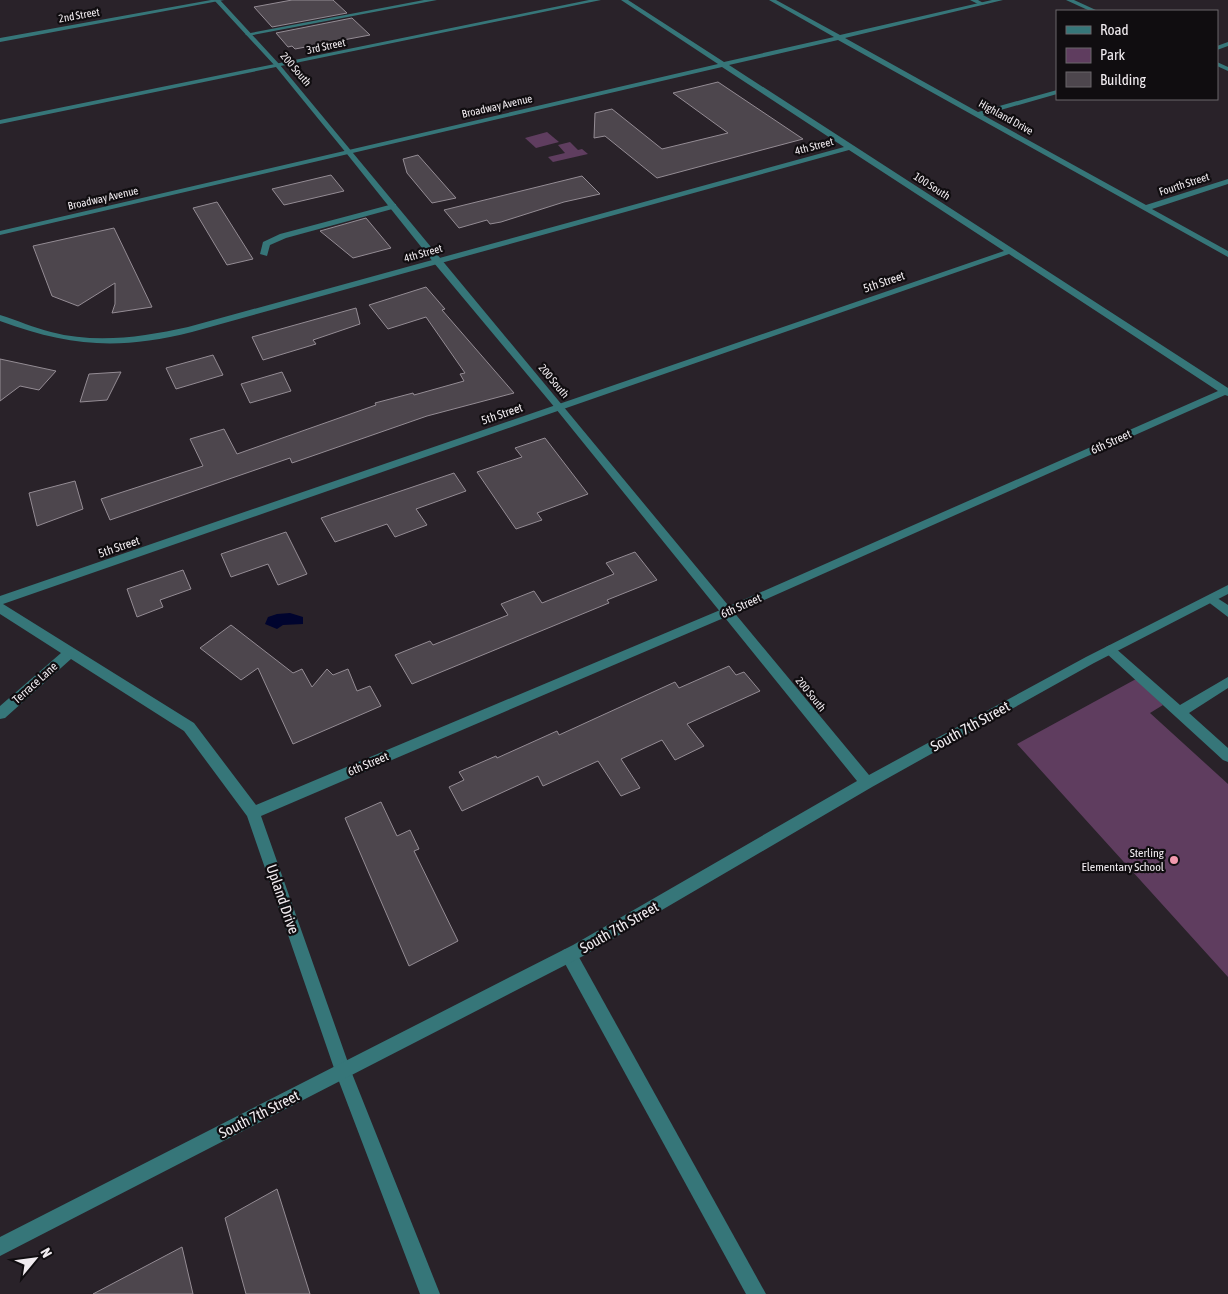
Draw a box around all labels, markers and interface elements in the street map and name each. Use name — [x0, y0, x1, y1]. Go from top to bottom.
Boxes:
street label: 2nd Street — [58, 5, 100, 25]
legend — [1056, 10, 1218, 100]
text: Road — [1100, 21, 1129, 38]
street label: 3rd Street — [306, 36, 346, 56]
text: Park — [1100, 46, 1125, 63]
street label: 200 South — [278, 50, 314, 88]
text: Building — [1100, 71, 1146, 88]
street label: Broadway Avenue — [461, 92, 533, 120]
street label: Highland Drive — [977, 97, 1035, 137]
street label: 4th Street — [793, 135, 835, 157]
street label: 100 South — [912, 170, 952, 202]
street label: Fourth Street — [1157, 170, 1211, 198]
street label: Broadway Avenue — [67, 184, 139, 212]
street label: 4th Street — [402, 242, 444, 264]
street label: 5th Street — [861, 268, 907, 296]
street label: 200 South — [536, 362, 572, 400]
street label: 5th Street — [479, 400, 525, 428]
street label: 6th Street — [1089, 427, 1134, 457]
street label: 5th Street — [96, 533, 142, 561]
street label: 6th Street — [719, 591, 764, 621]
street label: Terrace Lane — [10, 659, 60, 707]
street label: 200 South — [794, 674, 828, 714]
street label: South 7th Street — [927, 697, 1013, 755]
street label: 6th Street — [346, 749, 391, 779]
place label: Sterling Elementary School — [1082, 846, 1165, 874]
marker: Sterling Elementary School — [1168, 854, 1180, 866]
street label: Upland Drive — [263, 862, 303, 936]
street label: South 7th Street — [577, 898, 661, 956]
street label: South 7th Street — [216, 1086, 302, 1142]
north arrow — [10, 1234, 60, 1284]
text: N — [37, 1245, 55, 1260]

